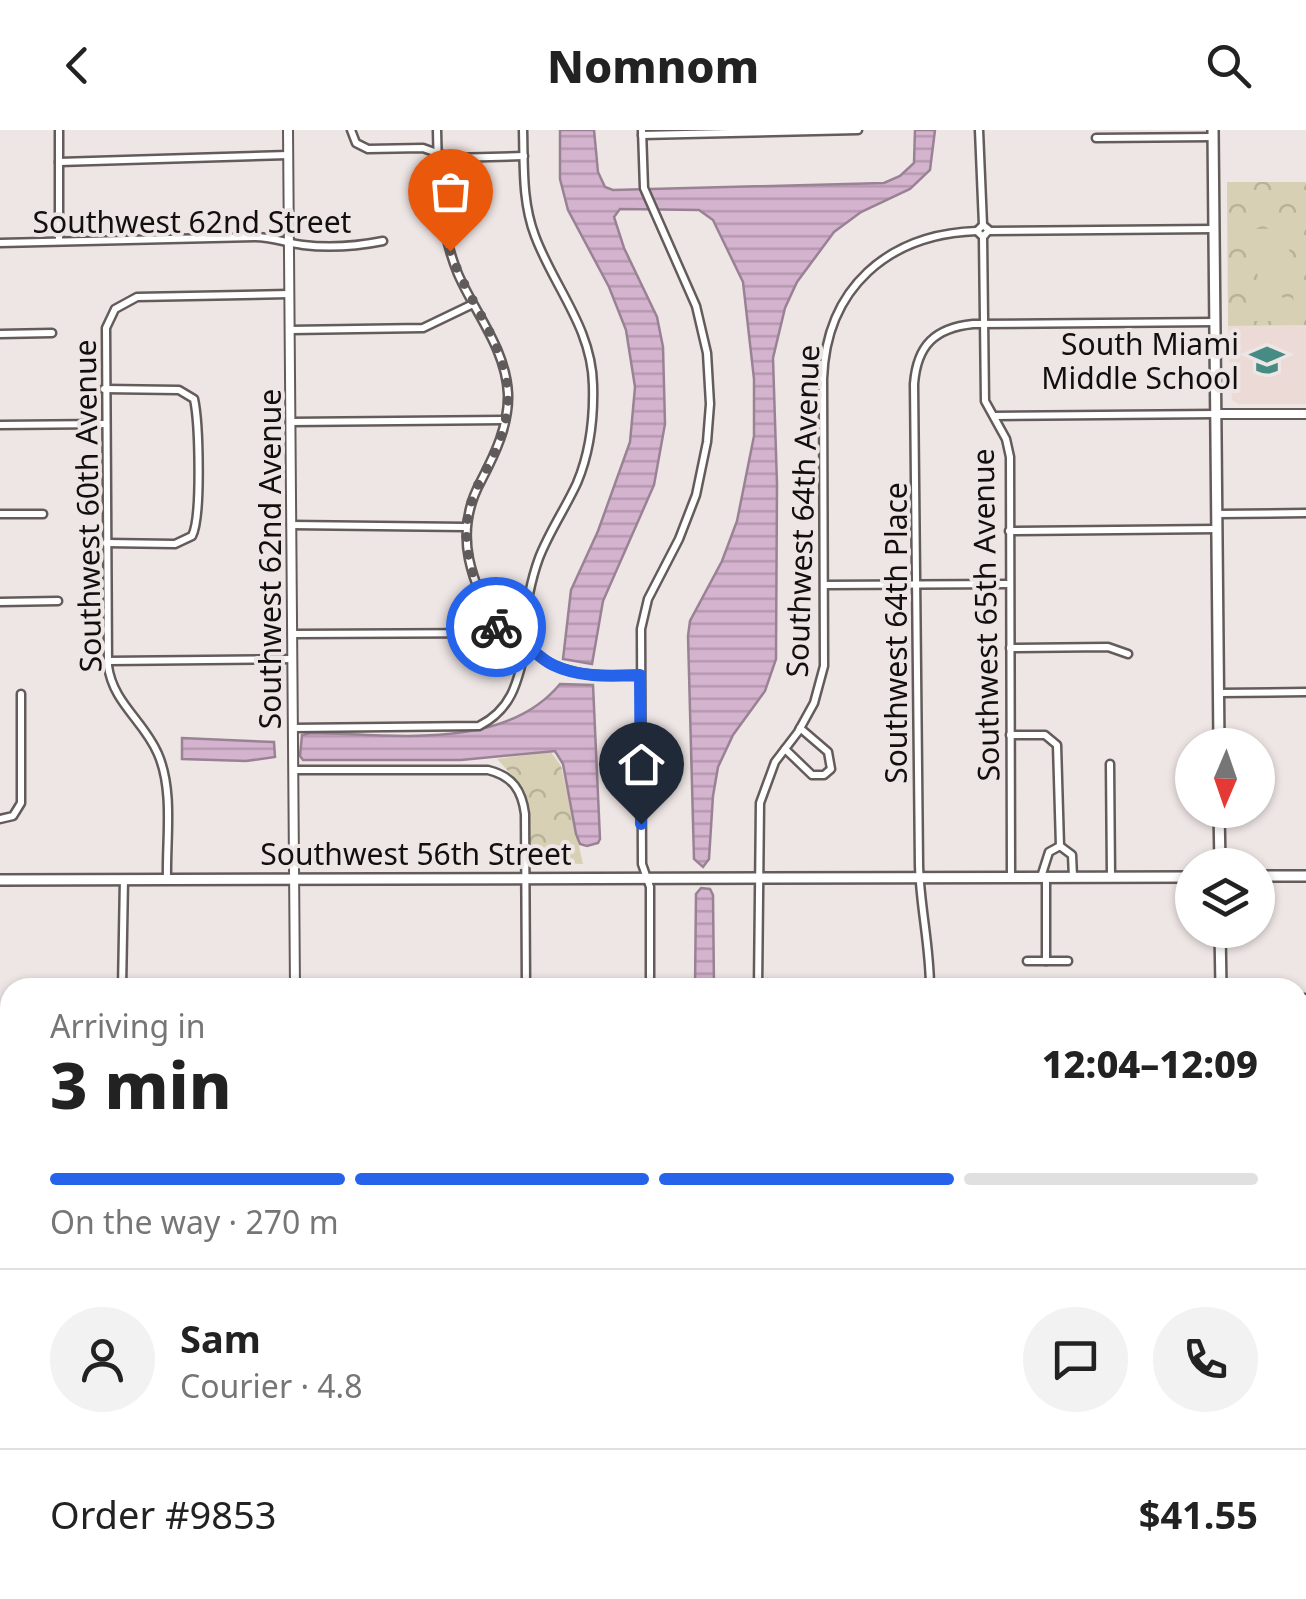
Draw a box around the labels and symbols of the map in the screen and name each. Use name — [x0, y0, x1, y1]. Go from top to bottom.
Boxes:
pin — [408, 149, 493, 252]
street label: Southwest 62nd Street — [33, 201, 352, 242]
place label: South Miami Middle School — [1041, 323, 1239, 398]
street label: Southwest 60th Avenue — [64, 339, 110, 673]
school or university icon: South Miami Middle School — [1248, 341, 1286, 379]
street label: Southwest 64th Avenue — [776, 344, 828, 678]
street label: Southwest 62nd Avenue — [249, 389, 290, 729]
street label: Southwest 65th Avenue — [962, 448, 1008, 782]
street label: Southwest 64th Place — [875, 482, 916, 784]
courier — [446, 577, 546, 677]
pin — [599, 722, 684, 825]
north arrow — [1175, 728, 1275, 828]
street label: Southwest 56th Street — [260, 833, 572, 874]

